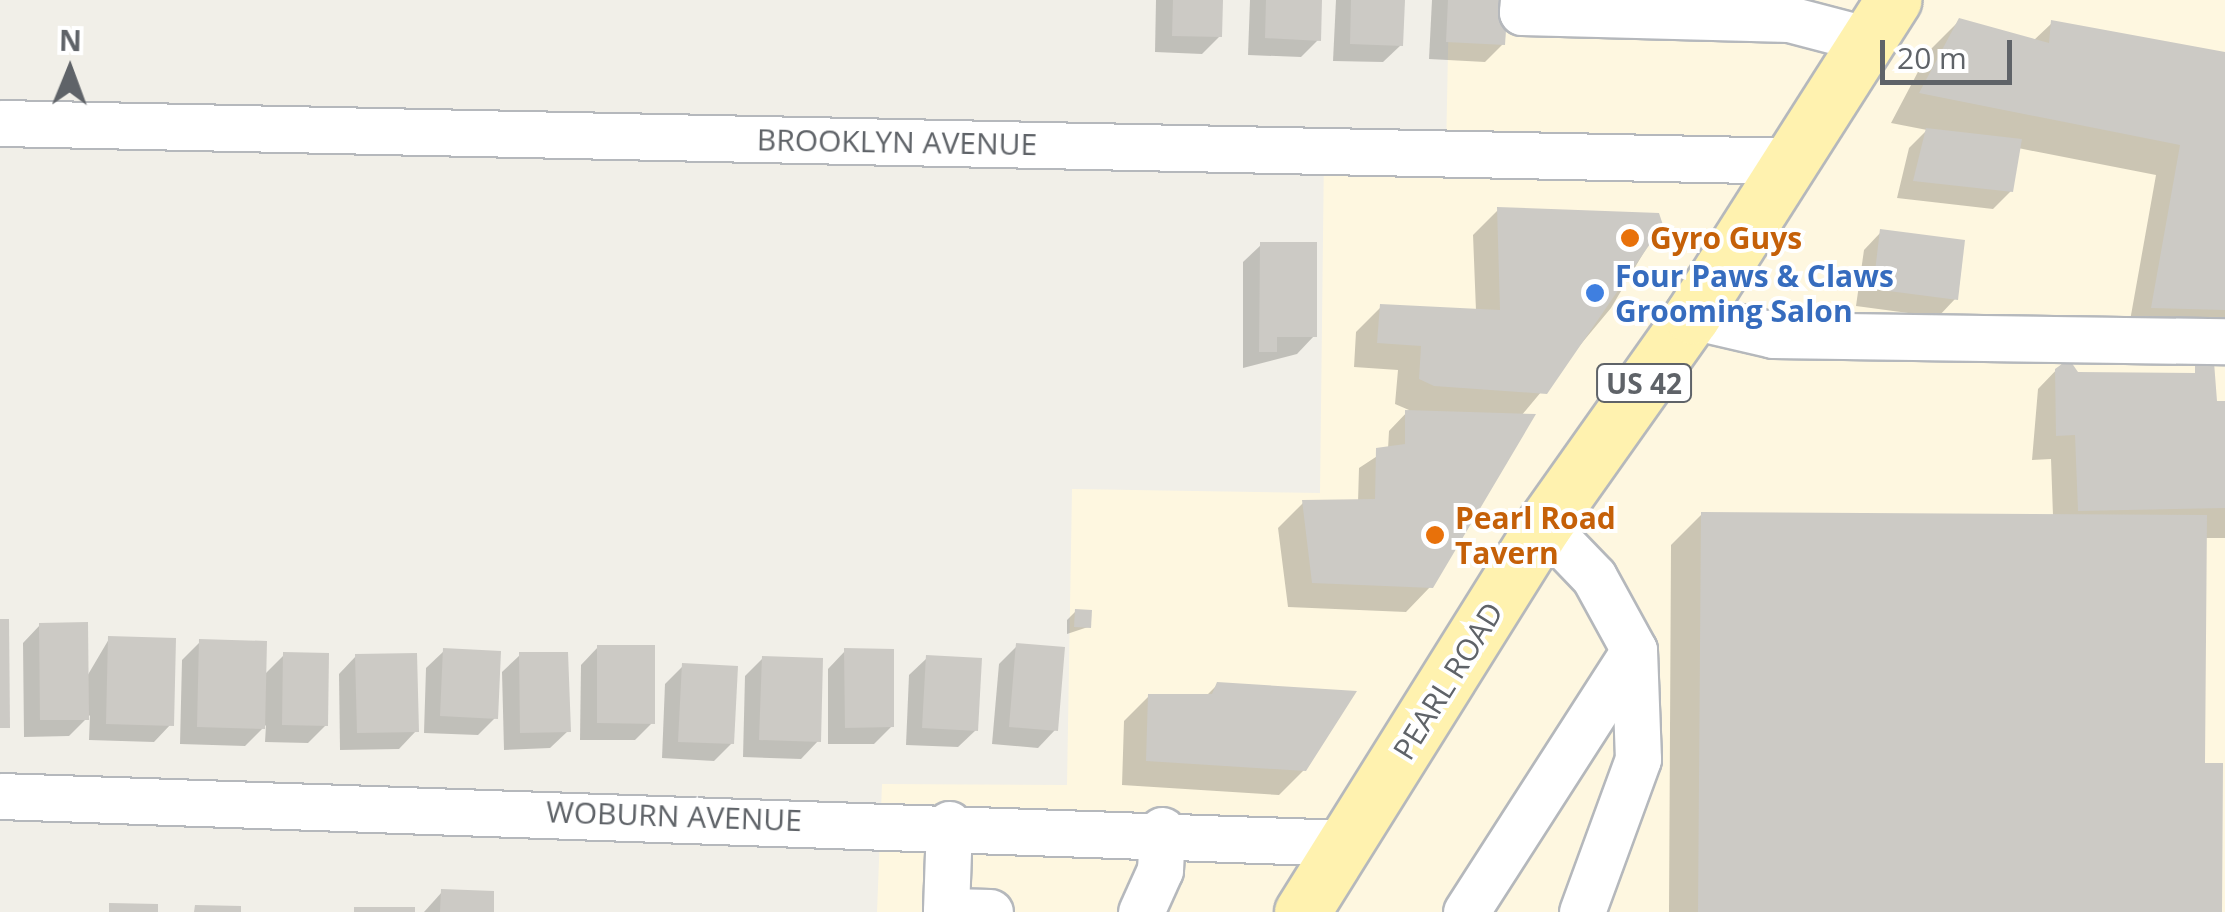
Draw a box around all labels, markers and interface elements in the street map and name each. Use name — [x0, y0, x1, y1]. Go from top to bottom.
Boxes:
north arrow — [20, 20, 120, 120]
scale bar — [1885, 20, 2018, 82]
text: N — [59, 21, 82, 59]
text: 20 m — [1897, 37, 1967, 78]
street label: BROOKLYN AVENUE — [757, 122, 1037, 162]
place label: Gyro Guys — [1650, 220, 1802, 256]
marker: Gyro Guys — [1619, 227, 1641, 249]
place label: Four Paws & Claws Grooming Salon — [1615, 258, 1894, 328]
marker: Four Paws & Claws Grooming Salon — [1584, 282, 1606, 304]
road number: US 42 — [1594, 360, 1694, 406]
place label: Pearl Road Tavern — [1455, 500, 1616, 570]
marker: Pearl Road Tavern — [1424, 524, 1446, 546]
street label: PEARL ROAD — [1386, 596, 1510, 766]
street label: WOBURN AVENUE — [546, 794, 802, 838]

